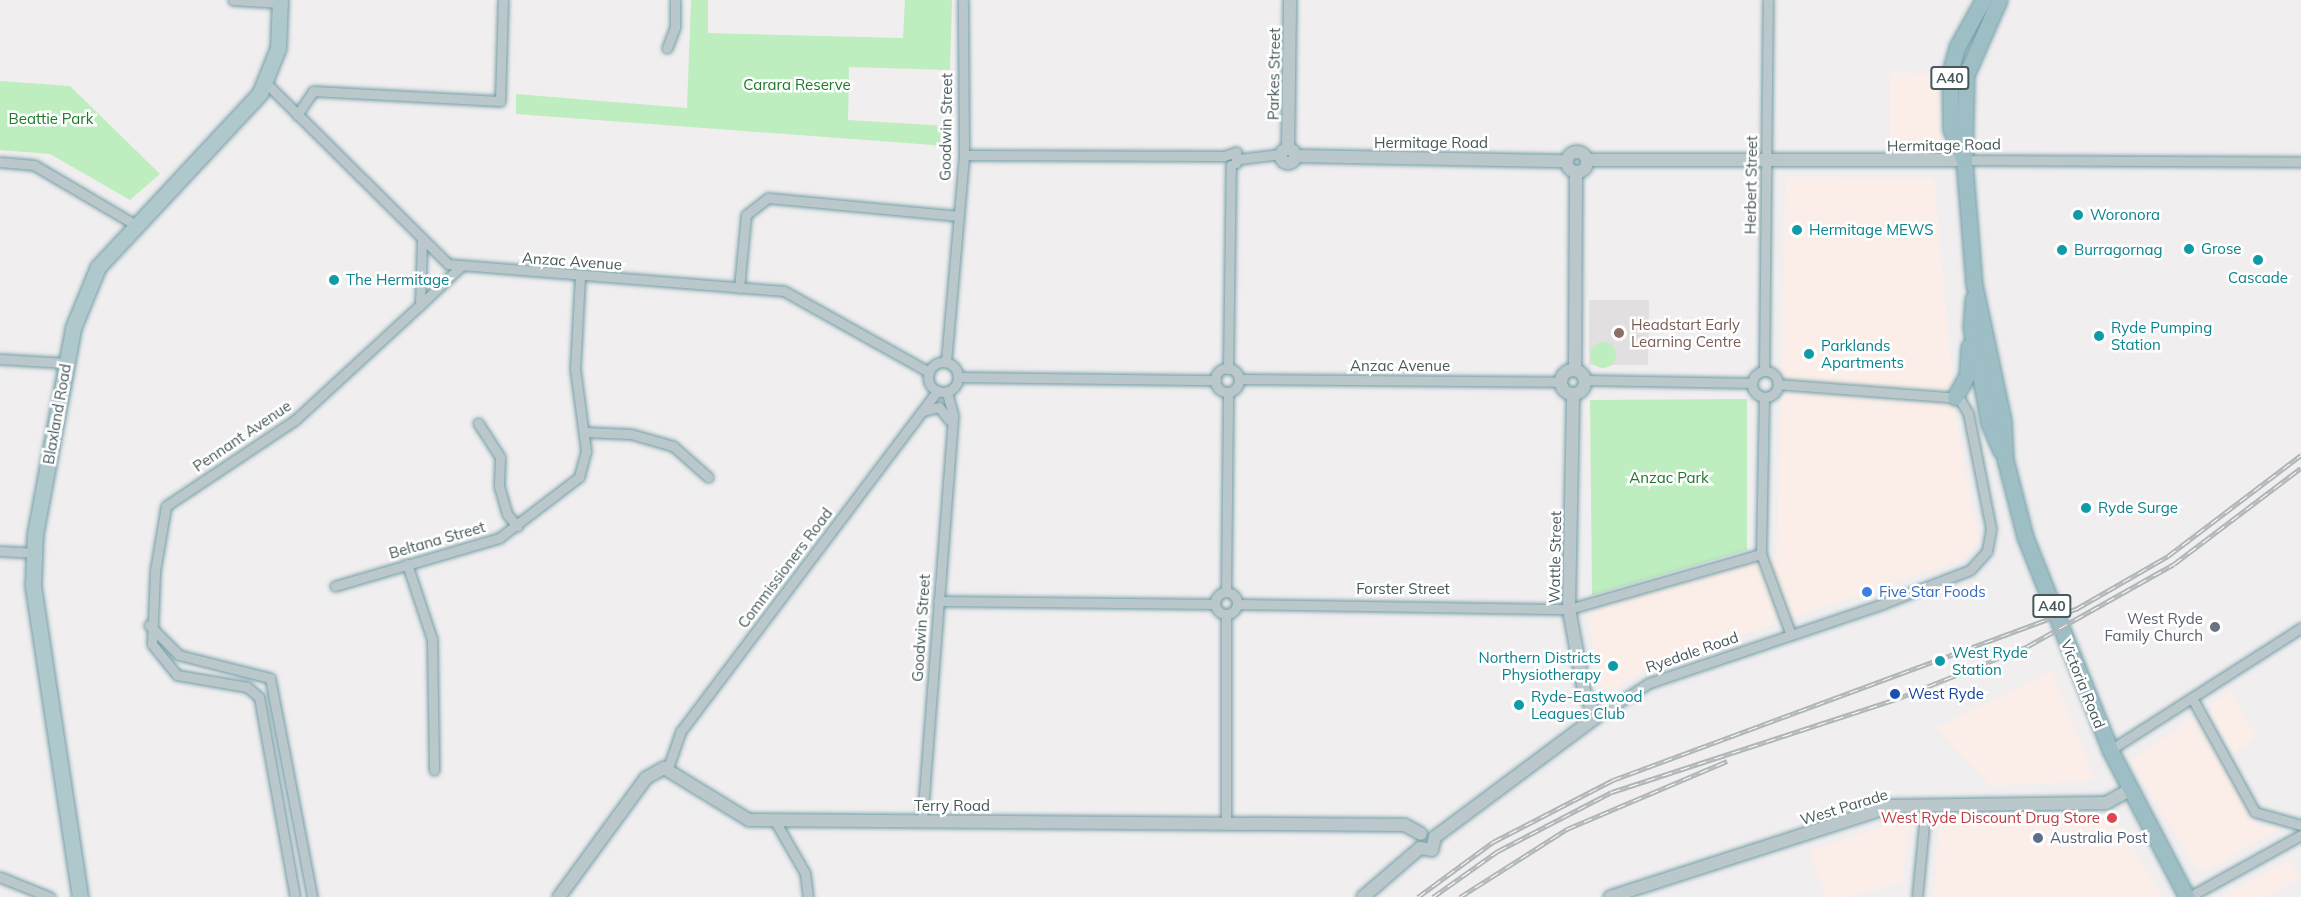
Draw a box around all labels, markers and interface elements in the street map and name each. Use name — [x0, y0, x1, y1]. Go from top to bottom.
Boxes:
street label: Parkes Street — [1264, 28, 1284, 120]
road number: A40 — [1929, 67, 1971, 89]
street label: Goodwin Street — [936, 73, 956, 181]
park label: Carara Reserve — [743, 76, 851, 94]
park label: Beattie Park — [9, 110, 93, 128]
street label: Hermitage Road — [1374, 134, 1488, 152]
street label: Herbert Street — [1741, 135, 1761, 235]
street label: Hermitage Road — [1887, 135, 2001, 155]
place label: Woronora — [2090, 206, 2160, 224]
marker: Woronora — [2071, 208, 2085, 222]
place label: Hermitage MEWS — [1809, 221, 1934, 239]
marker: Hermitage MEWS — [1790, 223, 1804, 237]
place label: Grose — [2201, 240, 2241, 258]
place label: Burragornag — [2074, 241, 2163, 259]
marker: Grose — [2182, 242, 2196, 256]
marker: Burragornag — [2055, 243, 2069, 257]
street label: Anzac Avenue — [521, 249, 623, 273]
marker: Cascade — [2251, 253, 2265, 267]
place label: Cascade — [2228, 269, 2288, 287]
place label: The Hermitage — [346, 271, 449, 289]
marker: The Hermitage — [327, 273, 341, 287]
place label: Headstart Early Learning Centre — [1631, 315, 1741, 350]
place label: Ryde Pumping Station — [2111, 318, 2212, 353]
marker: Headstart Early Learning Centre — [1612, 326, 1626, 340]
marker: Ryde Pumping Station — [2092, 329, 2106, 343]
place label: Parklands Apartments — [1821, 336, 1904, 371]
marker: Parklands Apartments — [1802, 347, 1816, 361]
street label: Anzac Avenue — [1350, 357, 1450, 375]
street label: Blaxland Road — [39, 362, 75, 466]
street label: Pennant Avenue — [190, 397, 294, 475]
park label: Anzac Park — [1629, 469, 1709, 487]
place label: Ryde Surge — [2098, 499, 2178, 517]
marker: Ryde Surge — [2079, 501, 2093, 515]
street label: Commissioners Road — [734, 504, 836, 632]
street label: Wattle Street — [1545, 511, 1565, 603]
street label: Beltana Street — [387, 518, 487, 562]
street label: Goodwin Street — [908, 574, 934, 682]
street label: Forster Street — [1356, 580, 1450, 598]
place label: Five Star Foods — [1879, 583, 1986, 601]
marker: Five Star Foods — [1860, 585, 1874, 599]
road number: A40 — [2031, 595, 2073, 617]
place label: West Ryde Family Church — [2104, 609, 2203, 644]
marker: West Ryde Family Church — [2208, 620, 2222, 634]
street label: Ryedale Road — [1643, 628, 1741, 676]
street label: Victoria Road — [2057, 637, 2109, 731]
place label: West Ryde Station — [1952, 643, 2028, 678]
place label: Northern Districts Physiotherapy — [1479, 648, 1601, 683]
marker: West Ryde Station — [1933, 654, 1947, 668]
marker: Northern Districts Physiotherapy — [1606, 659, 1620, 673]
marker: West Ryde — [1886, 685, 1904, 703]
place label: West Ryde — [1908, 685, 1984, 703]
place label: Ryde-Eastwood Leagues Club — [1531, 687, 1642, 722]
marker: Ryde-Eastwood Leagues Club — [1512, 698, 1526, 712]
street label: West Parade — [1798, 785, 1890, 829]
street label: Terry Road — [914, 797, 990, 815]
place label: West Ryde Discount Drug Store — [1881, 809, 2100, 827]
marker: West Ryde Discount Drug Store — [2105, 811, 2119, 825]
place label: Australia Post — [2050, 829, 2147, 847]
marker: Australia Post — [2031, 831, 2045, 845]

